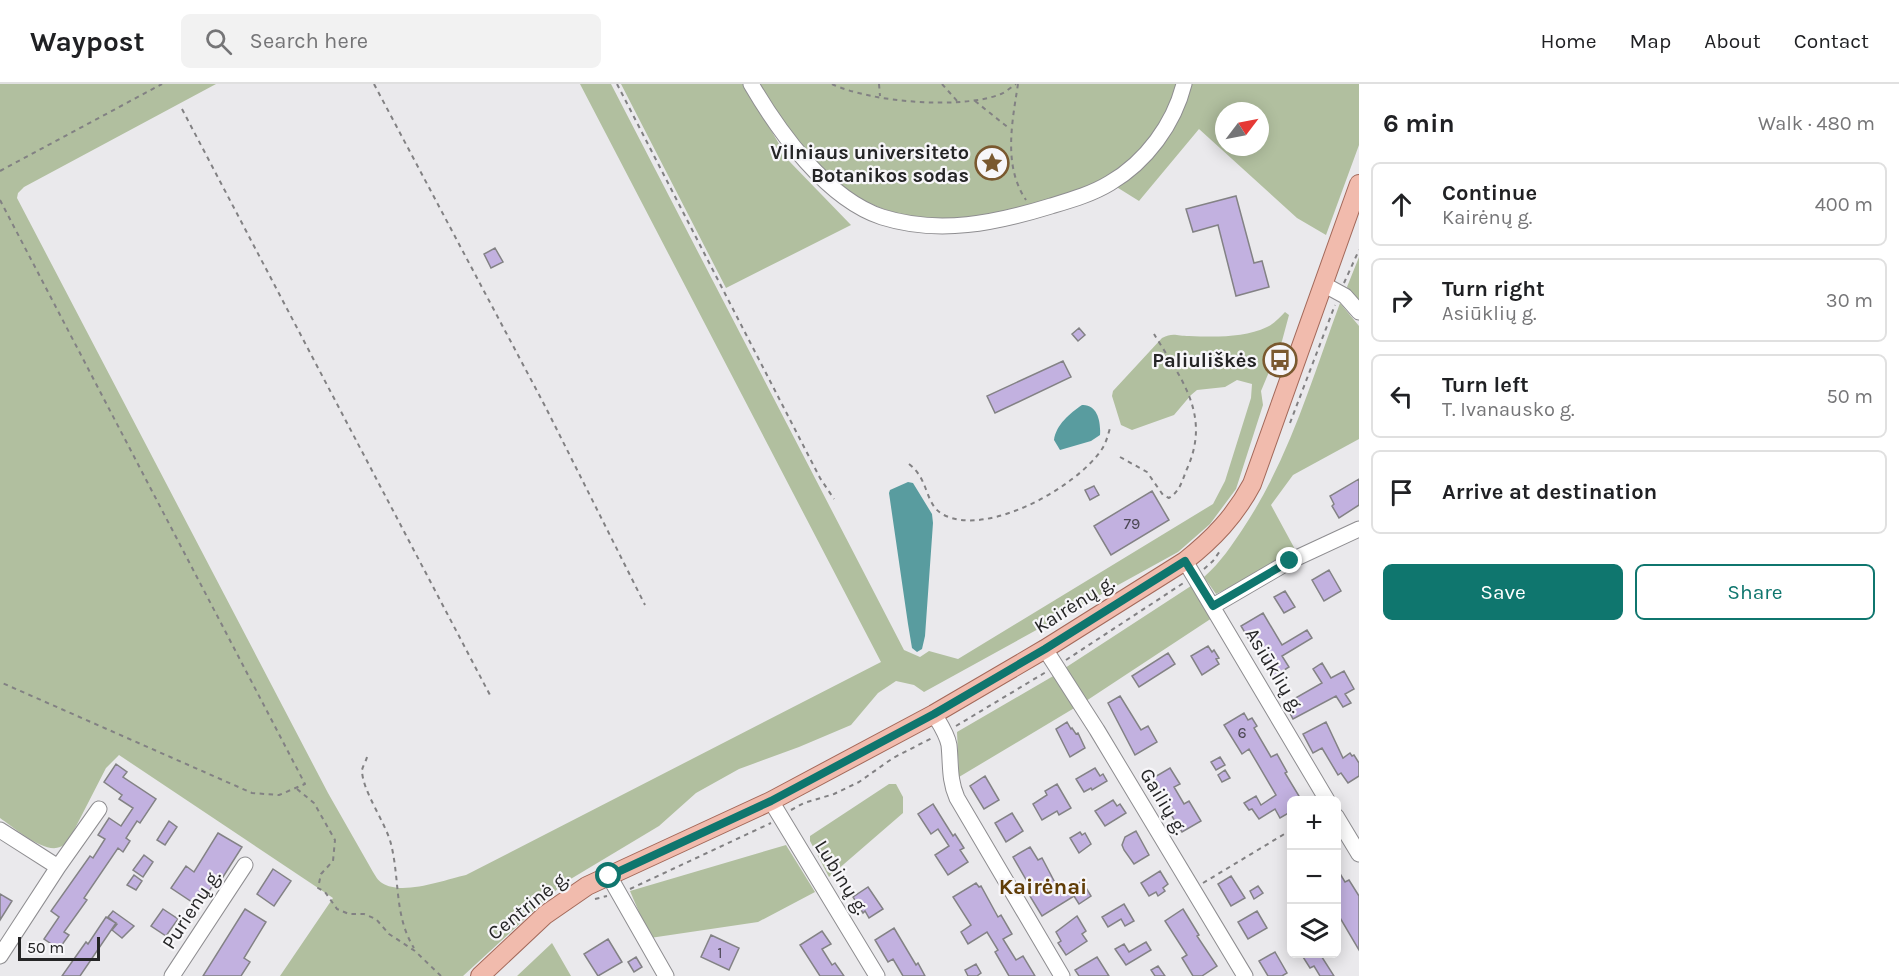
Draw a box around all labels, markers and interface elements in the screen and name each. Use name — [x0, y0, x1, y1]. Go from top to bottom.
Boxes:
search box — [181, 14, 601, 68]
text: Waypost — [30, 25, 145, 58]
icon: search — [202, 25, 235, 58]
text: Search here — [250, 28, 368, 54]
text: Home — [1541, 29, 1597, 53]
text: Map — [1630, 29, 1671, 53]
text: About — [1704, 29, 1761, 53]
text: Contact — [1794, 29, 1869, 53]
north arrow — [1215, 102, 1269, 156]
text: 6 min — [1383, 108, 1455, 139]
text: Walk · 480 m — [1758, 112, 1875, 135]
place label: Vilniaus universiteto Botanikos sodas — [770, 141, 969, 187]
place icon: Vilniaus universiteto Botanikos sodas — [974, 145, 1010, 181]
text: Continue — [1442, 180, 1537, 206]
icon: ahead — [1385, 188, 1418, 221]
text: 400 m — [1815, 193, 1873, 216]
text: Kairėnų g. — [1442, 206, 1532, 229]
text: Turn right — [1442, 276, 1545, 302]
icon: right — [1385, 284, 1418, 317]
text: 30 m — [1826, 289, 1873, 312]
text: Asiūklių g. — [1442, 302, 1537, 325]
bus stop icon: Paliuliškės — [1262, 342, 1298, 378]
place label: Paliuliškės — [1152, 349, 1257, 372]
text: Turn left — [1442, 372, 1529, 398]
icon: left — [1385, 380, 1418, 413]
text: 50 m — [1826, 385, 1873, 408]
text: T. Ivanausko g. — [1442, 398, 1575, 421]
icon: arrive — [1385, 476, 1418, 509]
text: Arrive at destination — [1442, 479, 1657, 505]
house number: 79 — [1124, 514, 1140, 533]
route end — [1276, 547, 1302, 573]
button: Save — [1383, 564, 1623, 620]
button: Share — [1635, 564, 1875, 620]
street label: Kairėnų g. — [1030, 571, 1119, 638]
street label: Asiūklių g. — [1240, 624, 1309, 717]
house number: 6 — [1237, 723, 1247, 742]
street label: Gailių g. — [1135, 764, 1192, 839]
map controls — [1287, 796, 1341, 958]
button: + — [1287, 796, 1341, 850]
street label: Lubinų g. — [810, 836, 873, 919]
button: − — [1287, 850, 1341, 904]
route start — [595, 862, 621, 888]
street label: Purienų g. — [157, 865, 226, 953]
street label: Centrinė g. — [483, 866, 573, 945]
district label: Kairėnai — [999, 874, 1087, 900]
button: layers — [1287, 904, 1341, 958]
scale bar — [18, 934, 100, 962]
text: 50 m — [27, 938, 64, 957]
house number: 1 — [717, 943, 723, 962]

